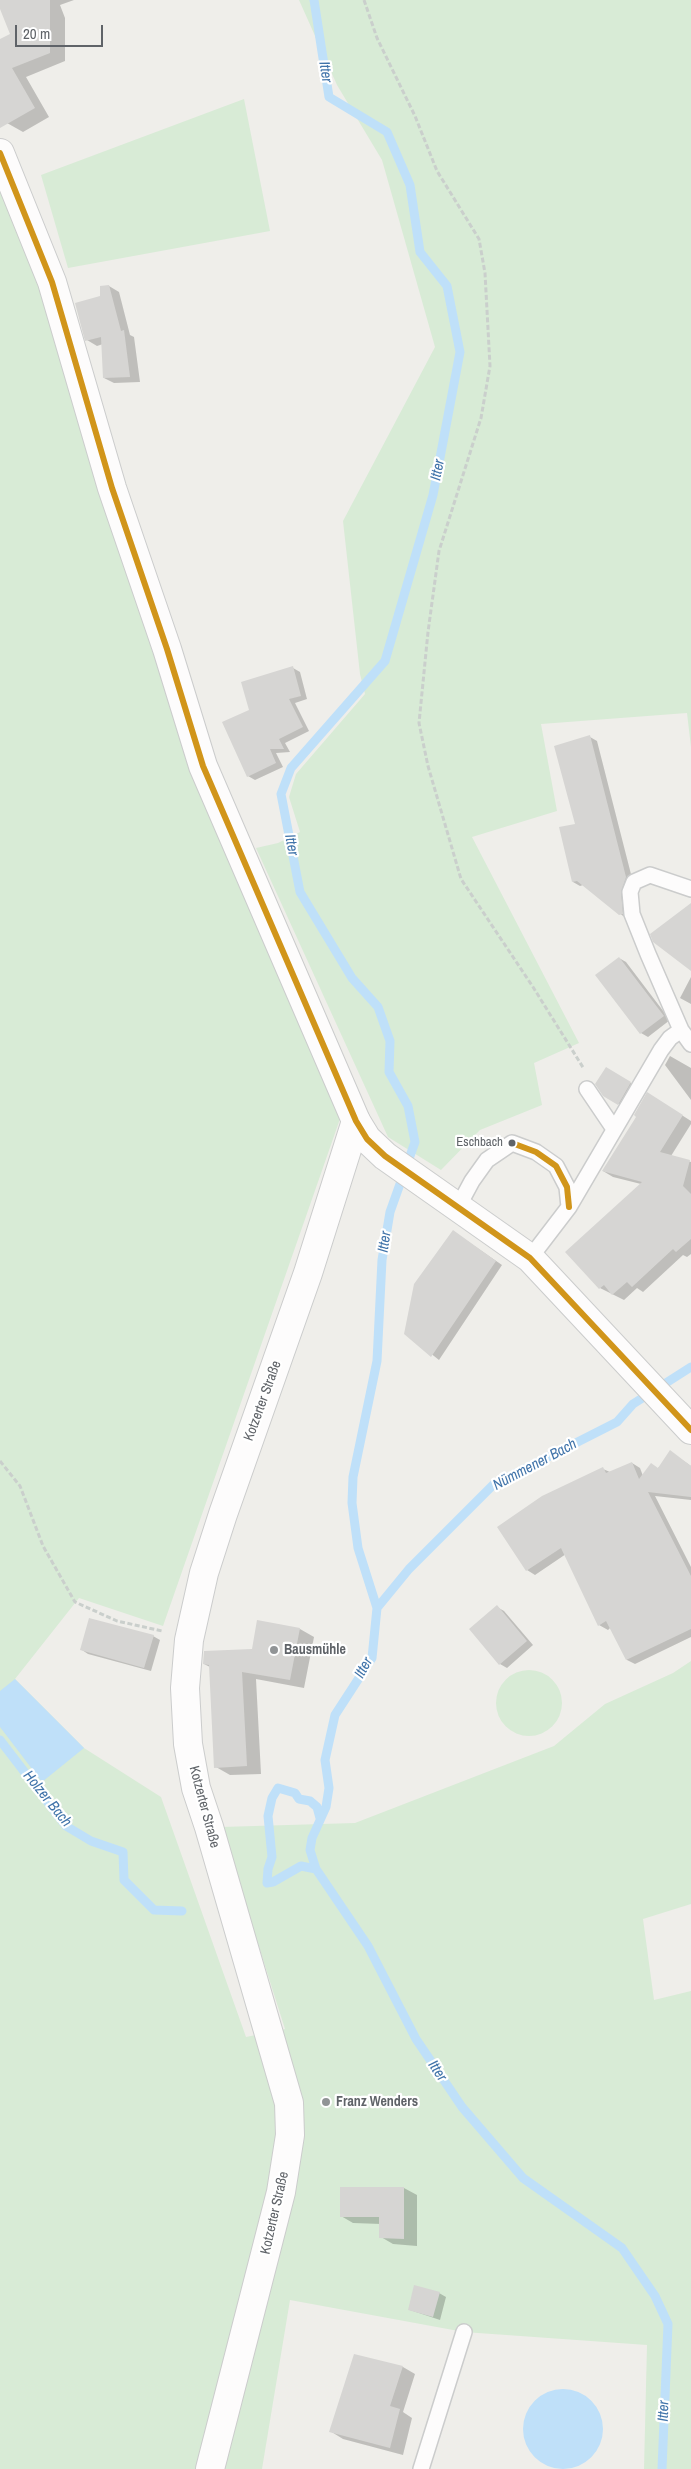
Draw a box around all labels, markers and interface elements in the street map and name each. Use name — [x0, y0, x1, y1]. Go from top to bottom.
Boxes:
scale bar — [18, 15, 105, 47]
text: 20 m — [23, 23, 50, 44]
water label: Itter — [314, 60, 336, 84]
water label: Itter — [427, 458, 449, 482]
water label: Itter — [280, 833, 302, 857]
place label: Eschbach — [456, 1135, 503, 1151]
marker: Eschbach — [507, 1138, 517, 1148]
water label: Itter — [375, 1230, 395, 1254]
street label: Kotzerter Straße — [241, 1359, 285, 1443]
water label: Nümmener Bach — [490, 1435, 580, 1495]
place label: Bausmühle — [284, 1642, 346, 1658]
marker: Bausmühle — [268, 1644, 280, 1656]
water label: Itter — [351, 1654, 377, 1682]
street label: Kotzerter Straße — [185, 1764, 223, 1850]
water label: Holzer Bach — [19, 1767, 75, 1831]
water label: Itter — [424, 2057, 450, 2085]
place label: Franz Wenders — [336, 2094, 418, 2110]
marker: Franz Wenders — [320, 2096, 332, 2108]
street label: Kotzerter Straße — [257, 2170, 293, 2256]
water label: Itter — [655, 2400, 673, 2422]

